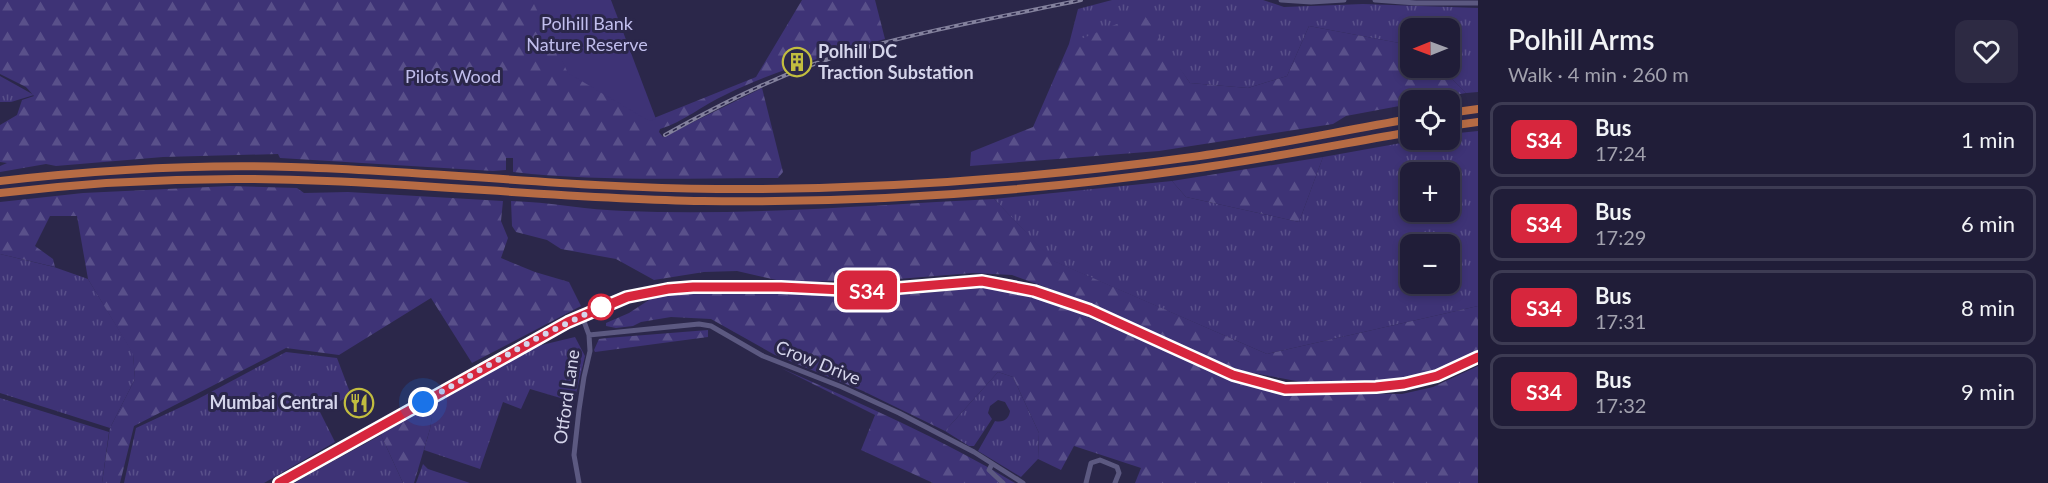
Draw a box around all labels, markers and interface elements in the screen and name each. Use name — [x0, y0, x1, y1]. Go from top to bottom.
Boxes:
park label: Polhill Bank Nature Reserve — [526, 12, 648, 55]
north arrow — [1400, 18, 1460, 78]
map controls — [1400, 18, 1460, 294]
button: heart — [1955, 20, 2018, 83]
text: Polhill Arms — [1508, 22, 1654, 56]
place label: Polhill DC Traction Substation — [818, 40, 974, 83]
building icon: Polhill DC Traction Substation — [781, 46, 813, 78]
text: Walk · 4 min · 260 m — [1508, 62, 1689, 86]
park label: Pilots Wood — [405, 65, 501, 87]
button: locate — [1400, 90, 1460, 150]
text: Bus — [1595, 114, 1631, 141]
text: 1 min — [1961, 126, 2015, 153]
text: S34 — [1526, 127, 1562, 152]
text: 17:24 — [1595, 141, 1646, 165]
button: + — [1400, 162, 1460, 222]
text: Bus — [1595, 198, 1631, 225]
text: 6 min — [1961, 210, 2015, 237]
text: S34 — [1526, 211, 1562, 236]
text: 17:29 — [1595, 225, 1646, 249]
button: − — [1400, 234, 1460, 294]
line badge: S34 — [832, 270, 902, 310]
text: S34 — [849, 278, 885, 303]
text: Bus — [1595, 282, 1631, 309]
unlabelled marker — [588, 294, 614, 320]
text: 8 min — [1961, 294, 2015, 321]
text: S34 — [1526, 295, 1562, 320]
text: 17:31 — [1595, 309, 1646, 333]
street label: Crow Drive — [773, 335, 864, 389]
street label: Otford Lane — [548, 348, 584, 446]
text: Bus — [1595, 366, 1631, 393]
text: 9 min — [1961, 378, 2015, 405]
text: S34 — [1526, 379, 1562, 404]
restaurant icon: Mumbai Central — [343, 387, 375, 419]
your location — [408, 387, 438, 417]
place label: Mumbai Central — [209, 391, 338, 413]
text: 17:32 — [1595, 393, 1646, 417]

